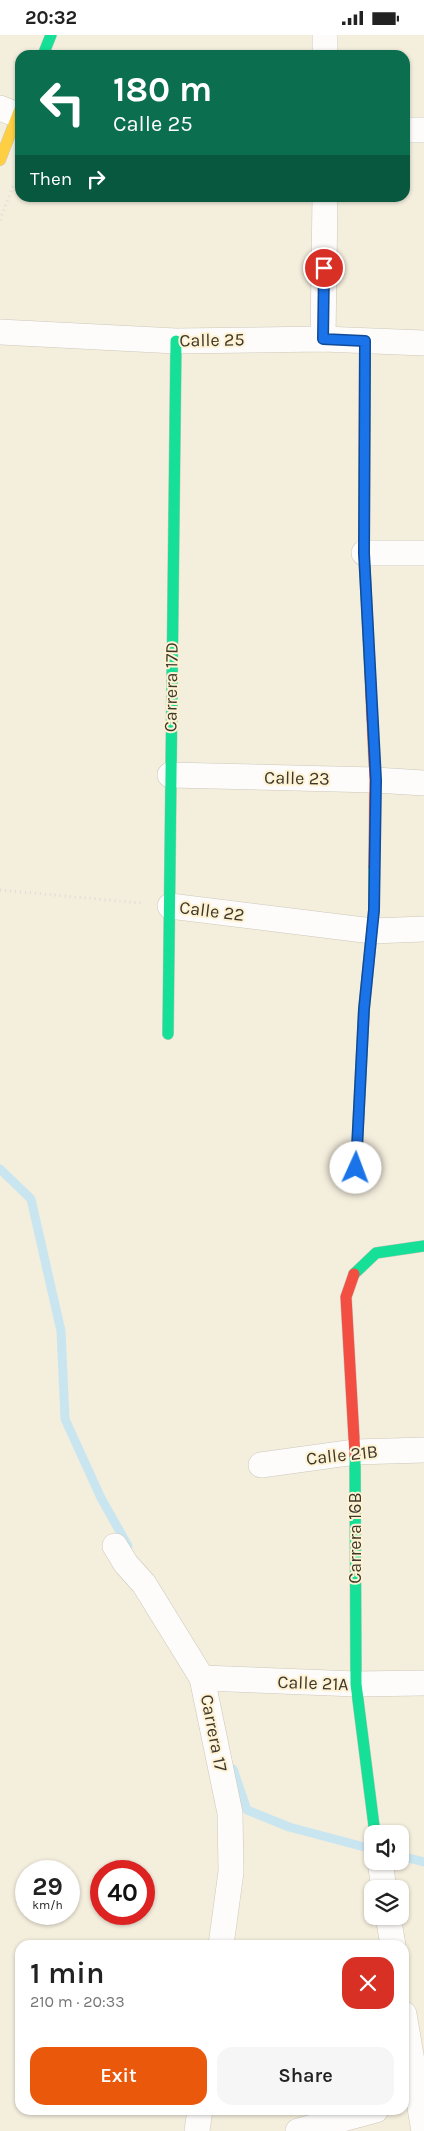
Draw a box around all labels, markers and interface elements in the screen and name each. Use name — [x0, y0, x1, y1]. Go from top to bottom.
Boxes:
text: 20:32 — [25, 7, 77, 29]
text: 180 m — [113, 69, 212, 110]
icon: left — [30, 70, 95, 135]
text: Calle 25 — [113, 111, 193, 137]
icon: right — [82, 165, 110, 193]
text: Then — [30, 168, 72, 190]
pin — [303, 247, 345, 289]
icon: arrive — [310, 254, 338, 282]
street label: Calle 25 — [179, 328, 245, 352]
street label: Carrera 17D — [159, 642, 183, 732]
street label: Calle 23 — [264, 766, 330, 790]
street label: Calle 22 — [178, 896, 246, 926]
position arrow — [329, 1141, 381, 1193]
street label: Calle 21B — [305, 1440, 379, 1470]
street label: Carrera 16B — [344, 1492, 366, 1584]
street label: Calle 21A — [277, 1671, 349, 1695]
street label: Carrera 17 — [196, 1692, 232, 1774]
map controls — [364, 1825, 409, 1925]
button: sound — [364, 1825, 409, 1870]
speed limit sign: 40 — [90, 1860, 155, 1925]
text: 29 — [32, 1872, 63, 1901]
button: layers — [364, 1880, 409, 1925]
text: km/h — [32, 1898, 63, 1912]
text: 1 min — [30, 1955, 104, 1991]
button: close — [342, 1957, 394, 2009]
text: 210 m · 20:33 — [30, 1992, 125, 2011]
button: Exit — [30, 2047, 207, 2105]
button: Share — [217, 2047, 394, 2105]

